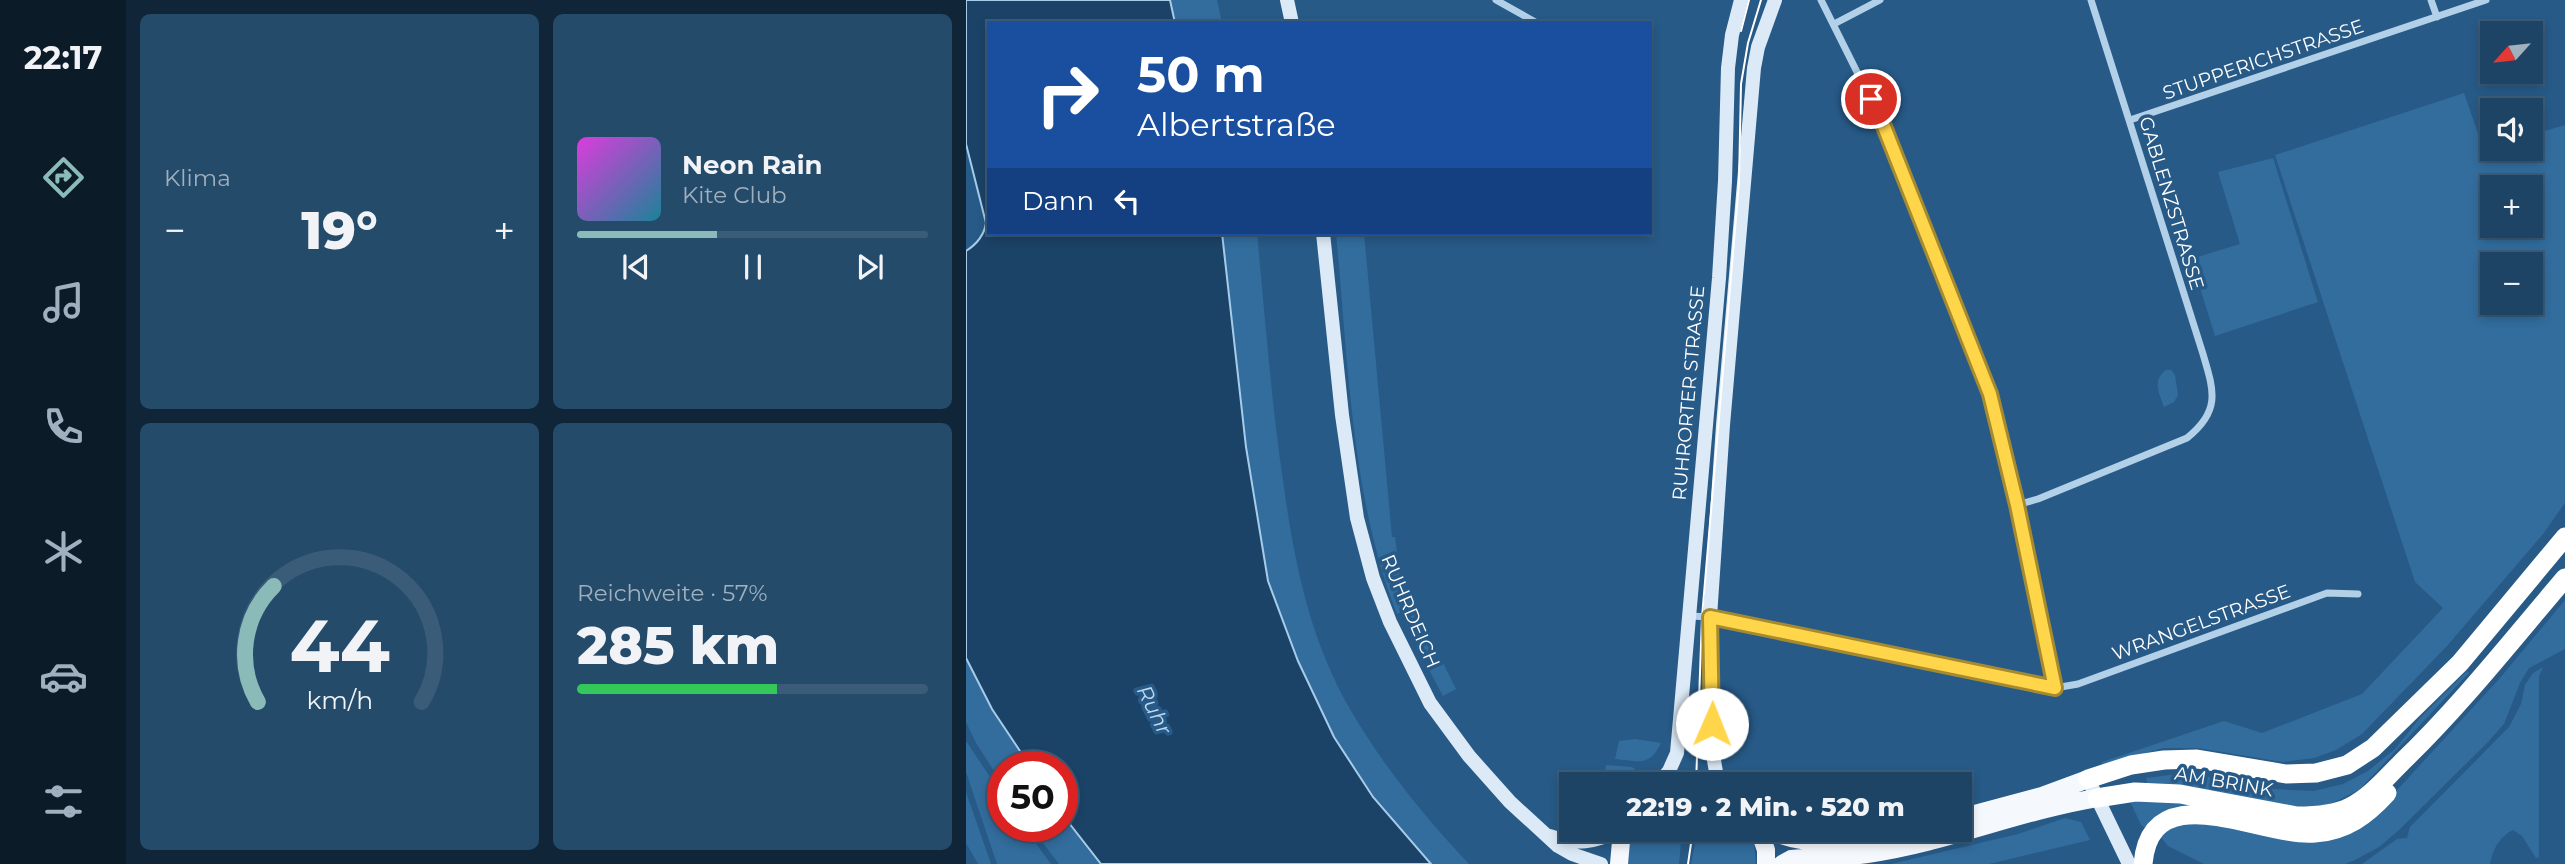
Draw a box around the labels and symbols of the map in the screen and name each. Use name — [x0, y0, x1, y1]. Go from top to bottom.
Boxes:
street label: STUPPERICHSTRASSE — [2160, 14, 2367, 105]
north arrow — [2480, 21, 2543, 84]
pin — [1841, 69, 1901, 129]
street label: GABLENZSTRASSE — [2134, 114, 2209, 293]
street label: RUHRORTER STRASSE — [1668, 285, 1709, 501]
street label: RUHRDEICH — [1376, 551, 1445, 671]
street label: WRANGELSTRASSE — [2109, 580, 2293, 665]
water label: Ruhr — [1132, 681, 1177, 739]
position arrow — [1675, 687, 1749, 761]
speed limit sign: 50 — [987, 751, 1078, 842]
street label: AM BRINK — [2173, 762, 2275, 802]

